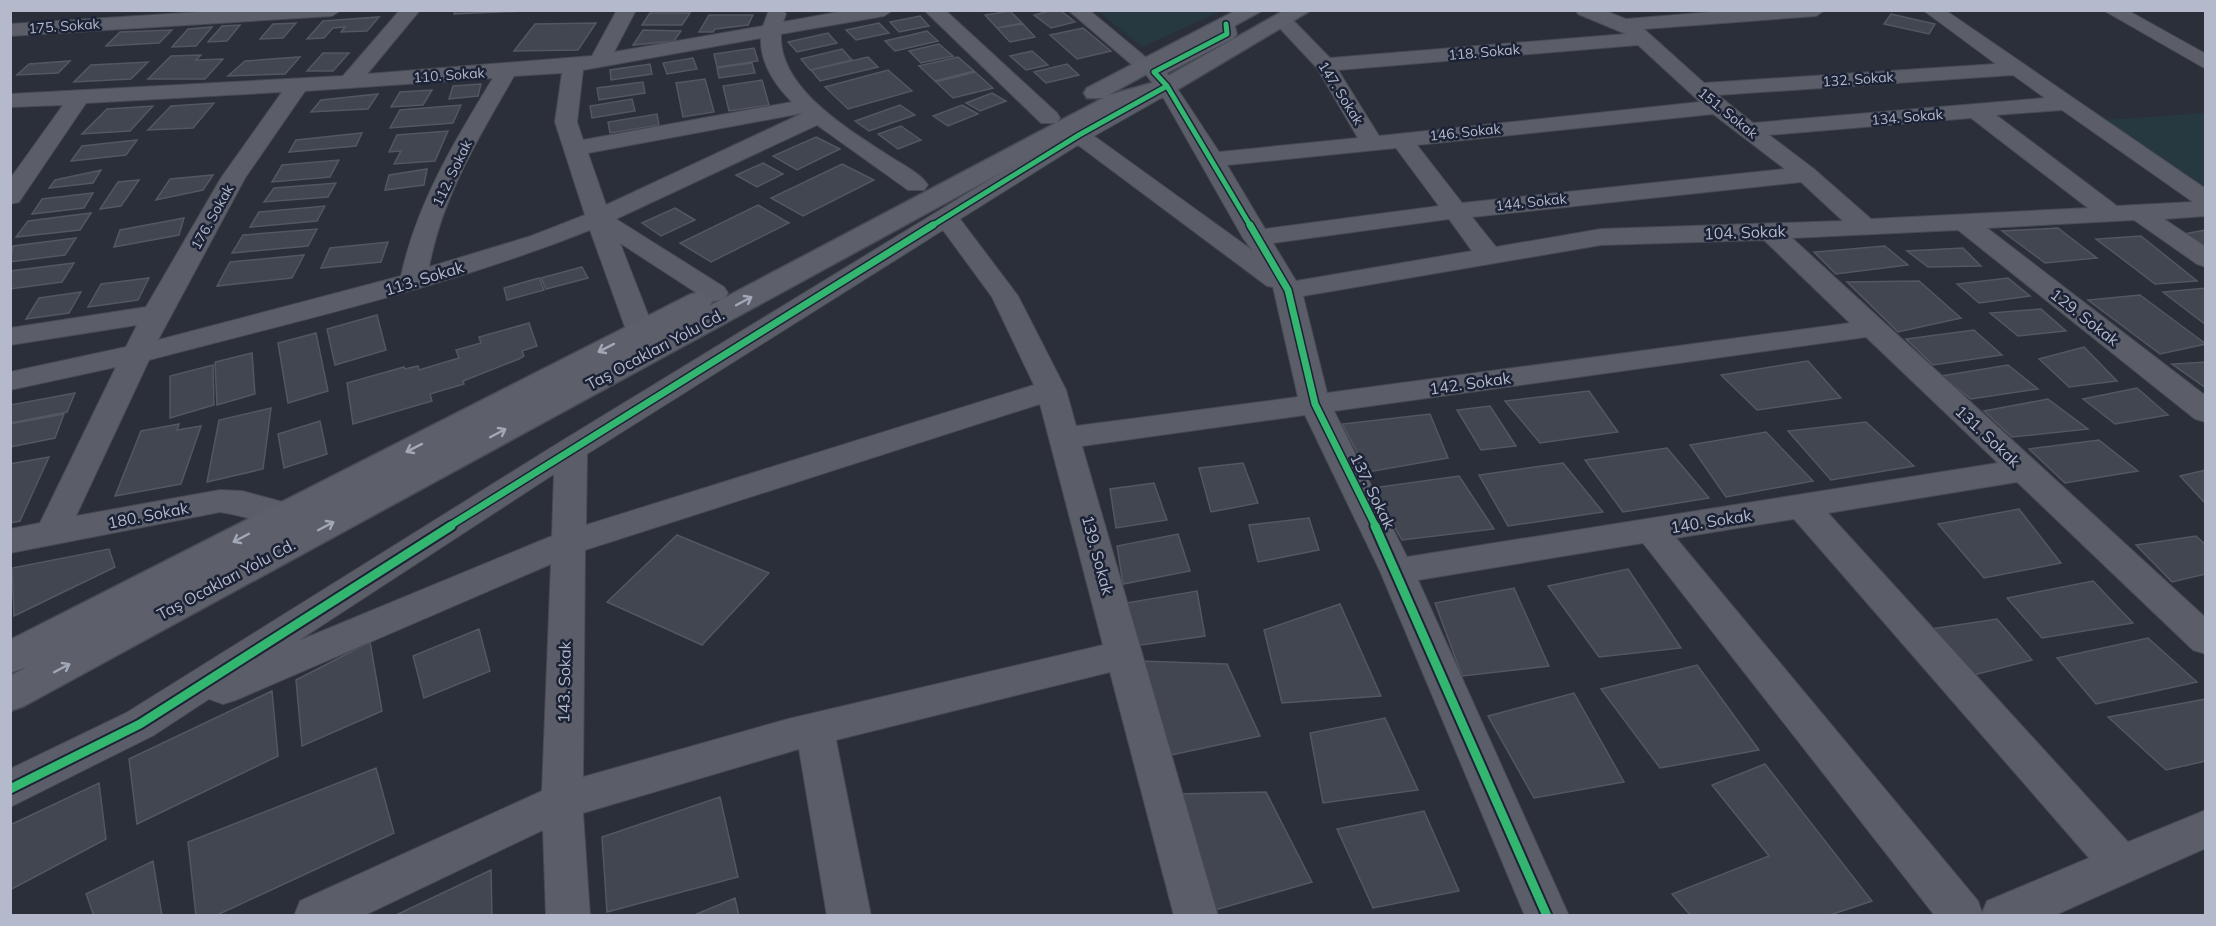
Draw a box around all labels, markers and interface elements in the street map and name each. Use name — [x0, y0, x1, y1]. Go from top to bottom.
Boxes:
street label: 175. Sokak — [28, 14, 101, 37]
street label: 118. Sokak — [1448, 40, 1521, 64]
street label: 147. Sokak — [1314, 58, 1368, 129]
street label: 110. Sokak — [413, 63, 486, 86]
street label: 132. Sokak — [1822, 67, 1895, 90]
street label: 151. Sokak — [1695, 84, 1762, 143]
street label: 134. Sokak — [1871, 105, 1944, 129]
street label: 146. Sokak — [1428, 119, 1502, 145]
street label: 112. Sokak — [428, 136, 476, 209]
street label: 176. Sokak — [187, 181, 238, 253]
street label: 144. Sokak — [1494, 189, 1568, 215]
street label: 104. Sokak — [1704, 221, 1787, 243]
street label: 113. Sokak — [382, 256, 467, 300]
street label: 129. Sokak — [2047, 284, 2124, 351]
one-way arrow — [735, 295, 752, 307]
street label: Taş Ocakları Yolu Cd. — [582, 304, 728, 394]
one-way arrow — [597, 343, 615, 354]
street label: 142. Sokak — [1428, 367, 1513, 399]
street label: 131. Sokak — [1951, 401, 2025, 472]
one-way arrow — [489, 427, 506, 439]
one-way arrow — [406, 442, 423, 454]
street label: 137. Sokak — [1346, 450, 1400, 533]
street label: 180. Sokak — [106, 497, 191, 533]
street label: 140. Sokak — [1669, 505, 1754, 537]
street label: 139. Sokak — [1078, 513, 1118, 598]
one-way arrow — [317, 520, 335, 531]
one-way arrow — [233, 532, 250, 544]
street label: Taş Ocakları Yolu Cd. — [153, 534, 299, 624]
street label: 143. Sokak — [553, 640, 575, 723]
one-way arrow — [53, 662, 70, 674]

